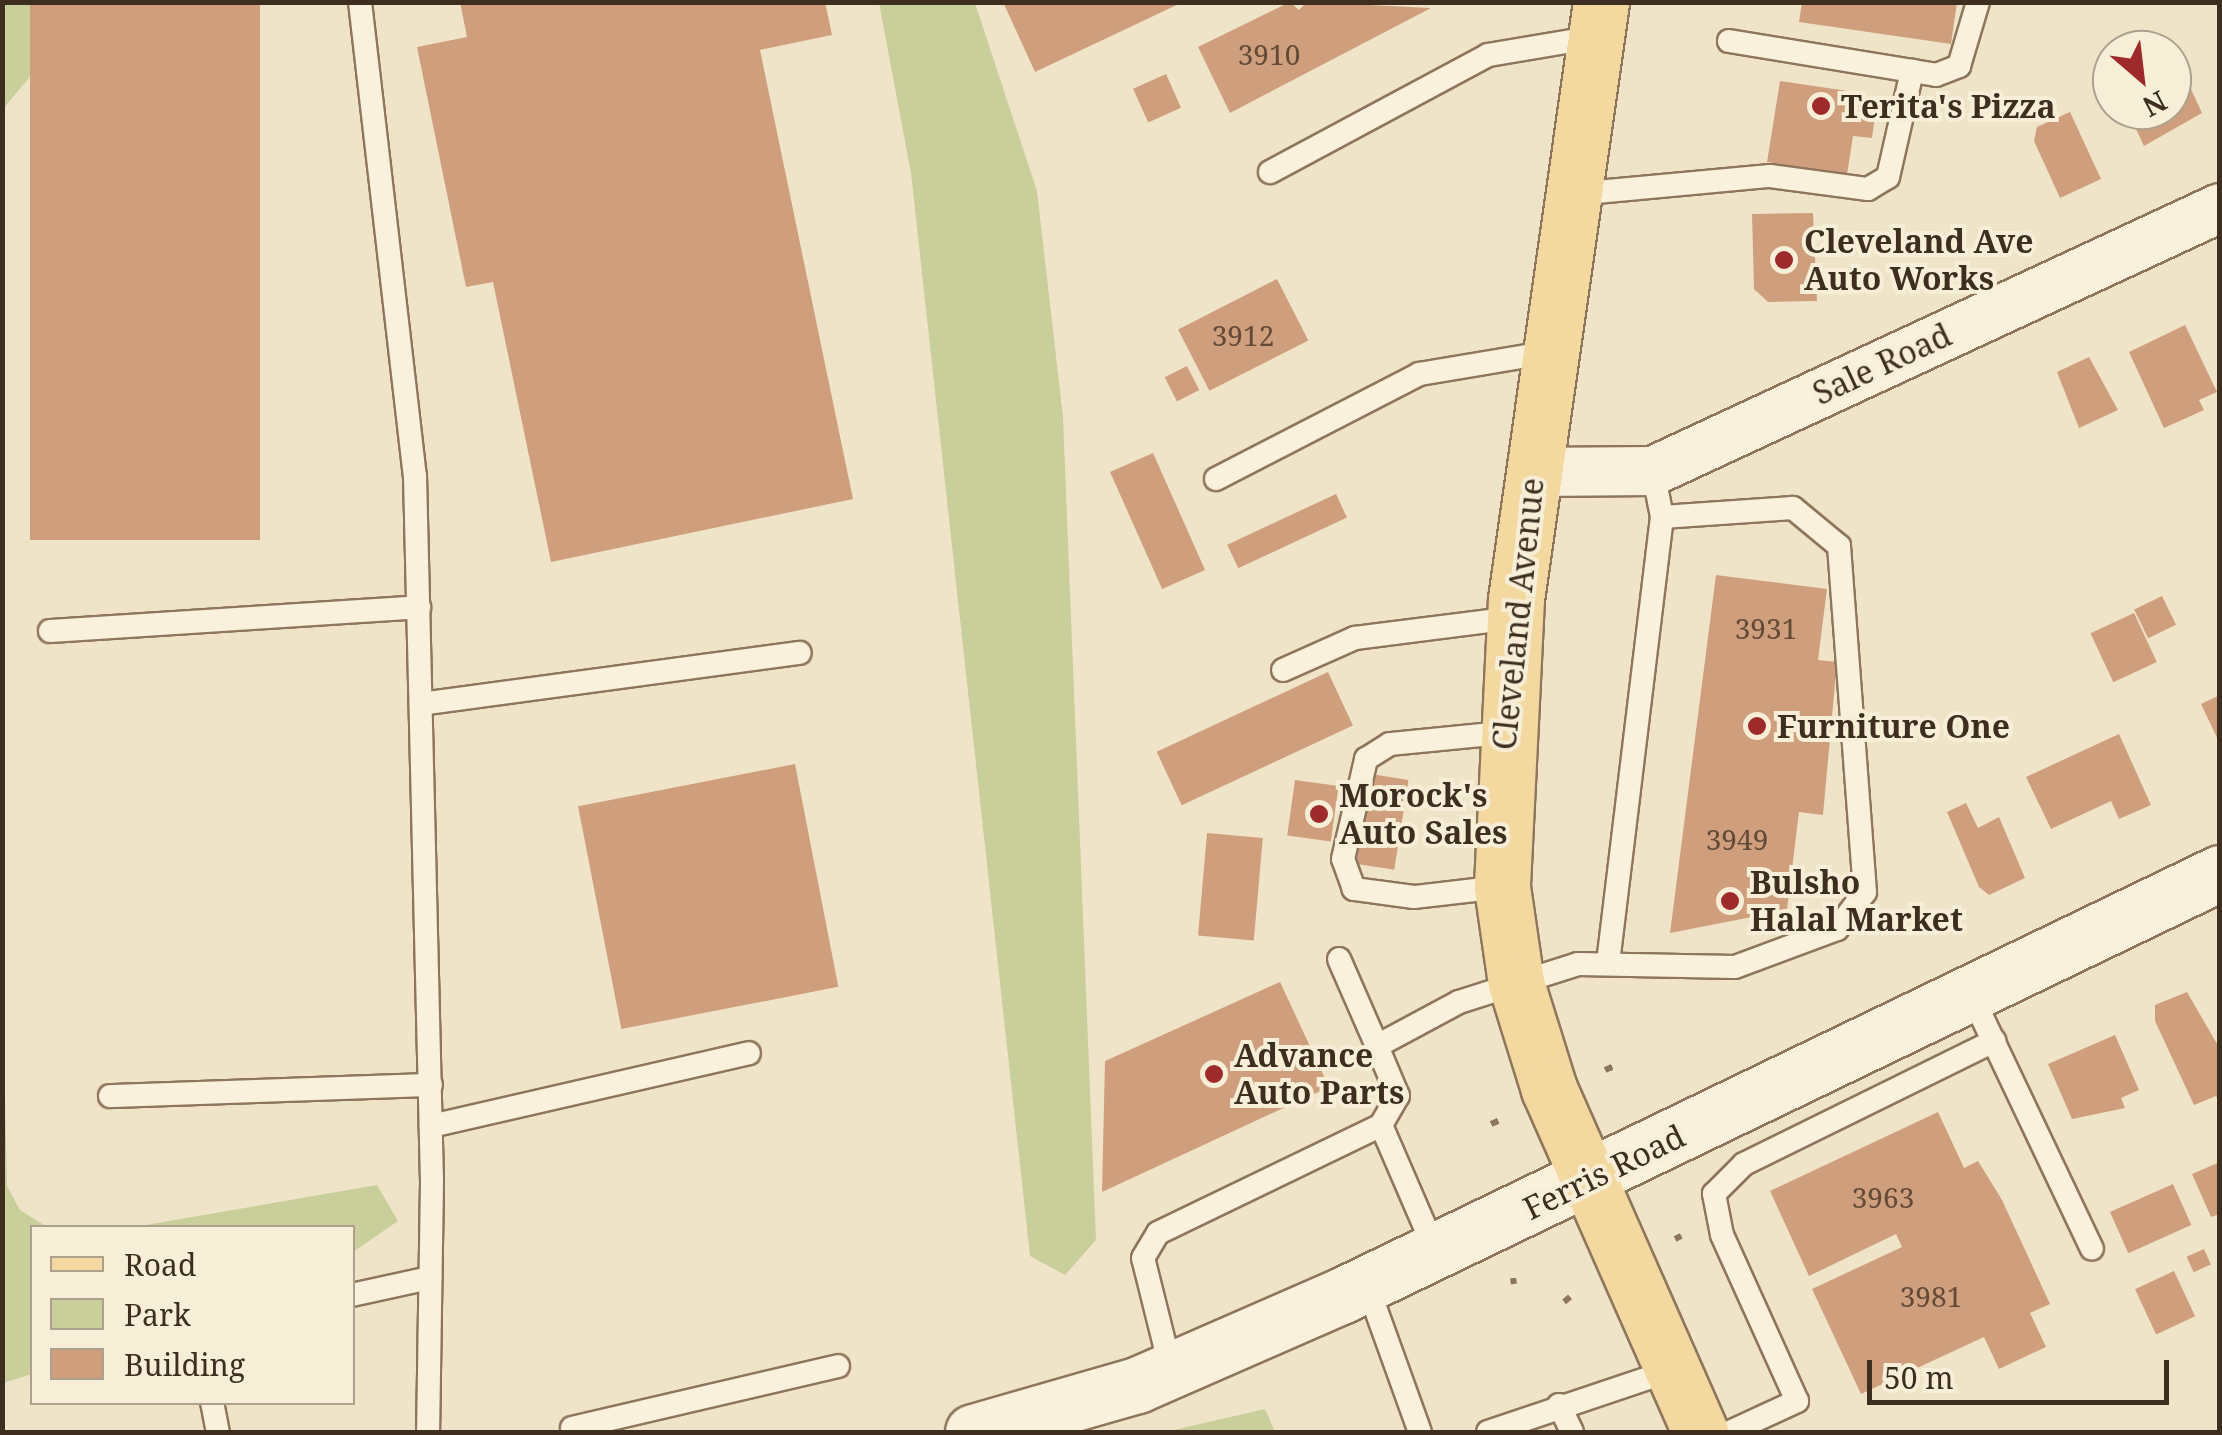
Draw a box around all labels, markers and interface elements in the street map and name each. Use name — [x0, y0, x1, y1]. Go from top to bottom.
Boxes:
north arrow — [2092, 30, 2192, 130]
house number: 3910 — [1238, 37, 1300, 71]
text: N — [2136, 83, 2174, 127]
place label: Terita's Pizza — [1841, 87, 2056, 125]
marker: Terita's Pizza — [1810, 95, 1832, 117]
place label: Cleveland Ave Auto Works — [1804, 223, 2033, 298]
marker: Cleveland Ave Auto Works — [1773, 249, 1795, 271]
street label: Sale Road — [1807, 315, 1957, 413]
house number: 3912 — [1212, 318, 1274, 352]
street label: Cleveland Avenue — [1485, 476, 1551, 752]
house number: 3931 — [1735, 611, 1797, 645]
place label: Furniture One — [1777, 707, 2010, 745]
marker: Furniture One — [1746, 715, 1768, 737]
place label: Morock's Auto Sales — [1339, 777, 1507, 852]
marker: Morock's Auto Sales — [1308, 803, 1330, 825]
house number: 3949 — [1706, 822, 1768, 856]
place label: Bulsho Halal Market — [1750, 864, 1963, 939]
marker: Bulsho Halal Market — [1719, 890, 1741, 912]
place label: Advance Auto Parts — [1234, 1037, 1404, 1112]
marker: Advance Auto Parts — [1203, 1063, 1225, 1085]
street label: Ferris Road — [1517, 1116, 1691, 1228]
house number: 3963 — [1852, 1180, 1914, 1214]
legend — [30, 1225, 355, 1405]
text: Road — [124, 1244, 196, 1285]
house number: 3981 — [1900, 1279, 1962, 1313]
text: Park — [124, 1294, 191, 1335]
scale bar — [1872, 1340, 2174, 1402]
text: Building — [124, 1344, 245, 1385]
text: 50 m — [1884, 1357, 1954, 1398]

